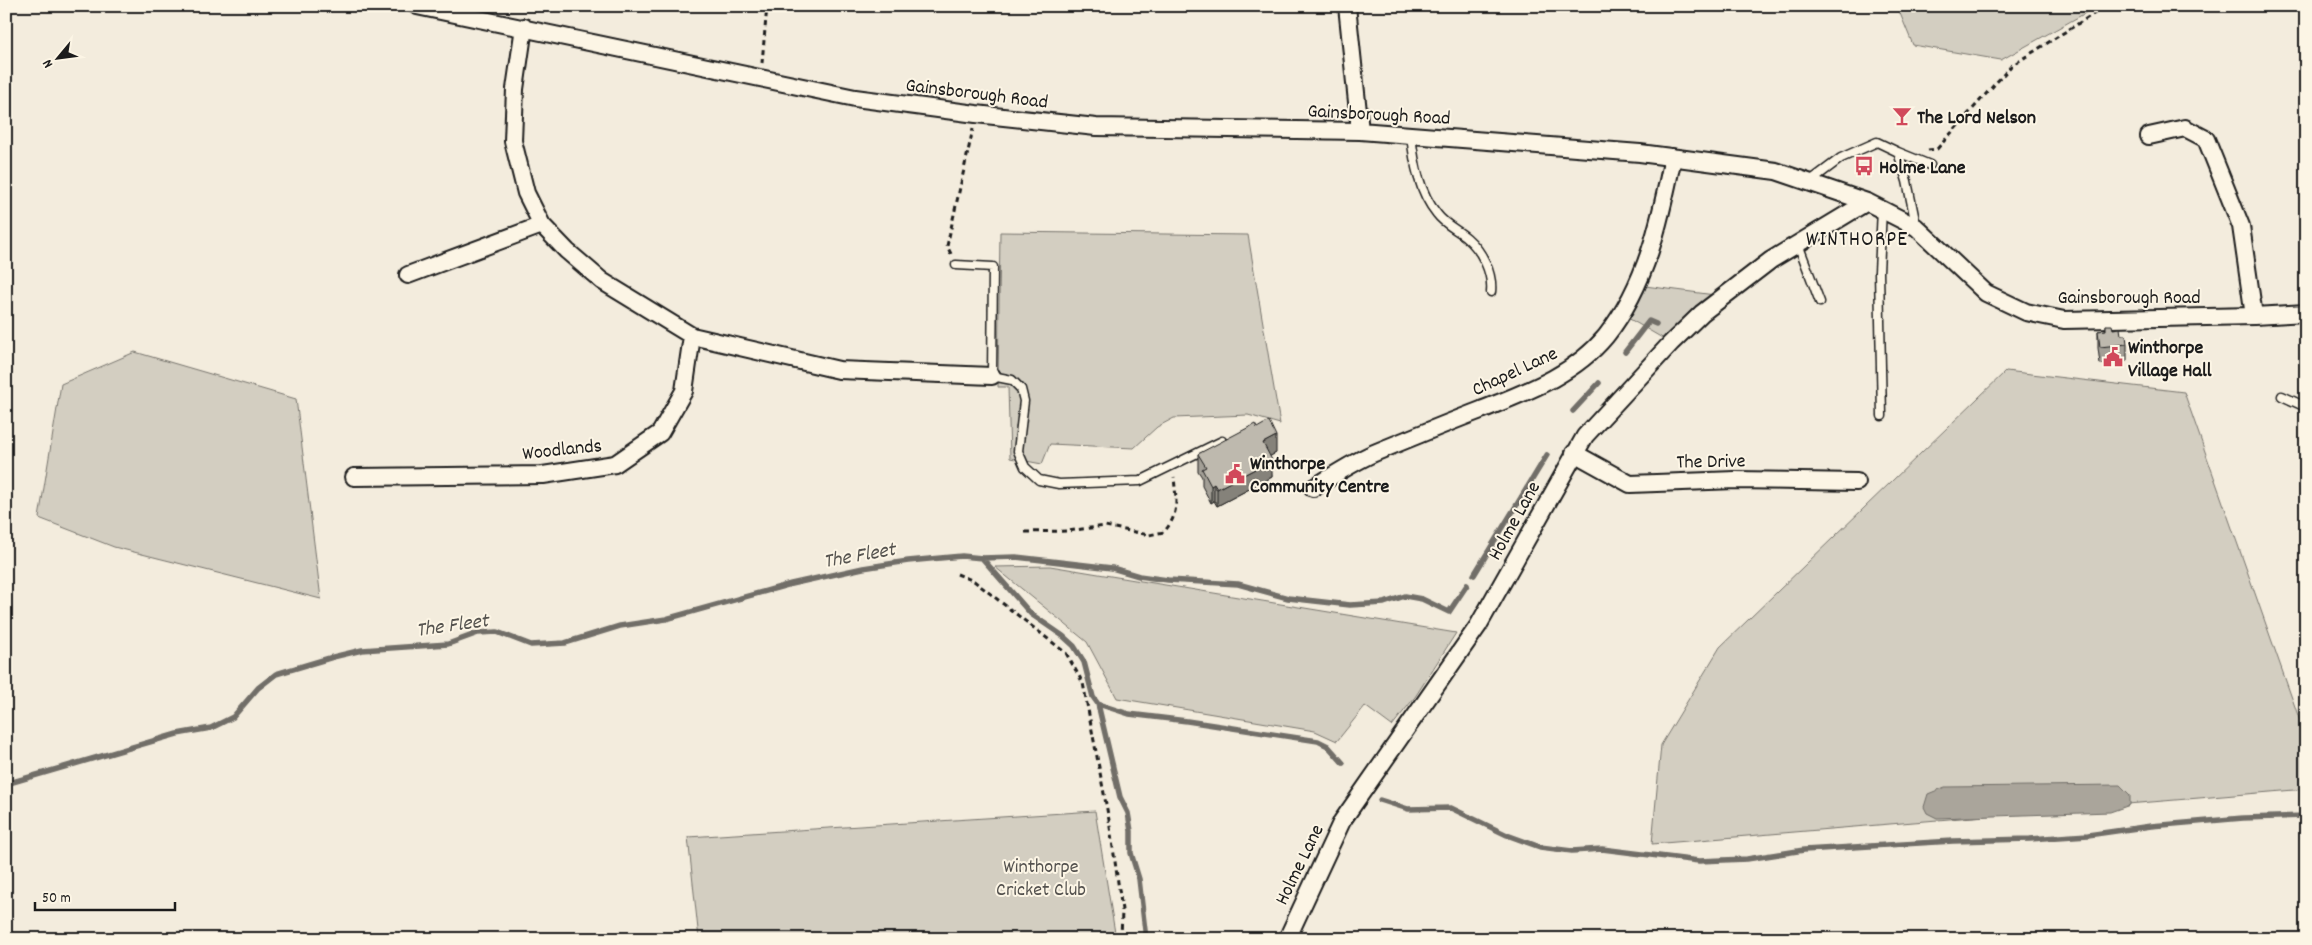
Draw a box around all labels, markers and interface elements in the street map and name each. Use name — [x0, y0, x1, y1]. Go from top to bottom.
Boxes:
north arrow — [32, 32, 82, 82]
text: N — [38, 55, 59, 71]
street label: Gainsborough Road — [904, 72, 1049, 118]
street label: Gainsborough Road — [1307, 98, 1451, 134]
bar icon: The Lord Nelson — [1891, 105, 1913, 127]
place label: The Lord Nelson — [1917, 105, 2036, 133]
bus stop icon: Holme Lane — [1853, 155, 1875, 177]
place label: Holme Lane — [1879, 155, 1966, 183]
district label: WINTHORPE — [1806, 225, 1908, 256]
street label: Gainsborough Road — [2057, 285, 2201, 313]
place label: Winthorpe Village Hall — [2128, 335, 2212, 386]
street label: Chapel Lane — [1468, 341, 1563, 405]
public building icon: Winthorpe Village Hall — [2102, 346, 2124, 368]
street label: Woodlands — [521, 433, 603, 469]
street label: The Drive — [1676, 448, 1746, 478]
place label: Winthorpe Community Centre — [1250, 451, 1390, 502]
public building icon: Winthorpe Community Centre — [1224, 463, 1246, 485]
street label: Holme Lane — [1482, 477, 1549, 566]
water label: The Fleet — [821, 535, 900, 578]
water label: The Fleet — [414, 607, 493, 647]
street label: Holme Lane — [1269, 820, 1332, 910]
park label: Winthorpe Cricket Club — [996, 854, 1086, 905]
scale bar — [35, 880, 175, 912]
text: 50 m — [42, 888, 71, 910]

